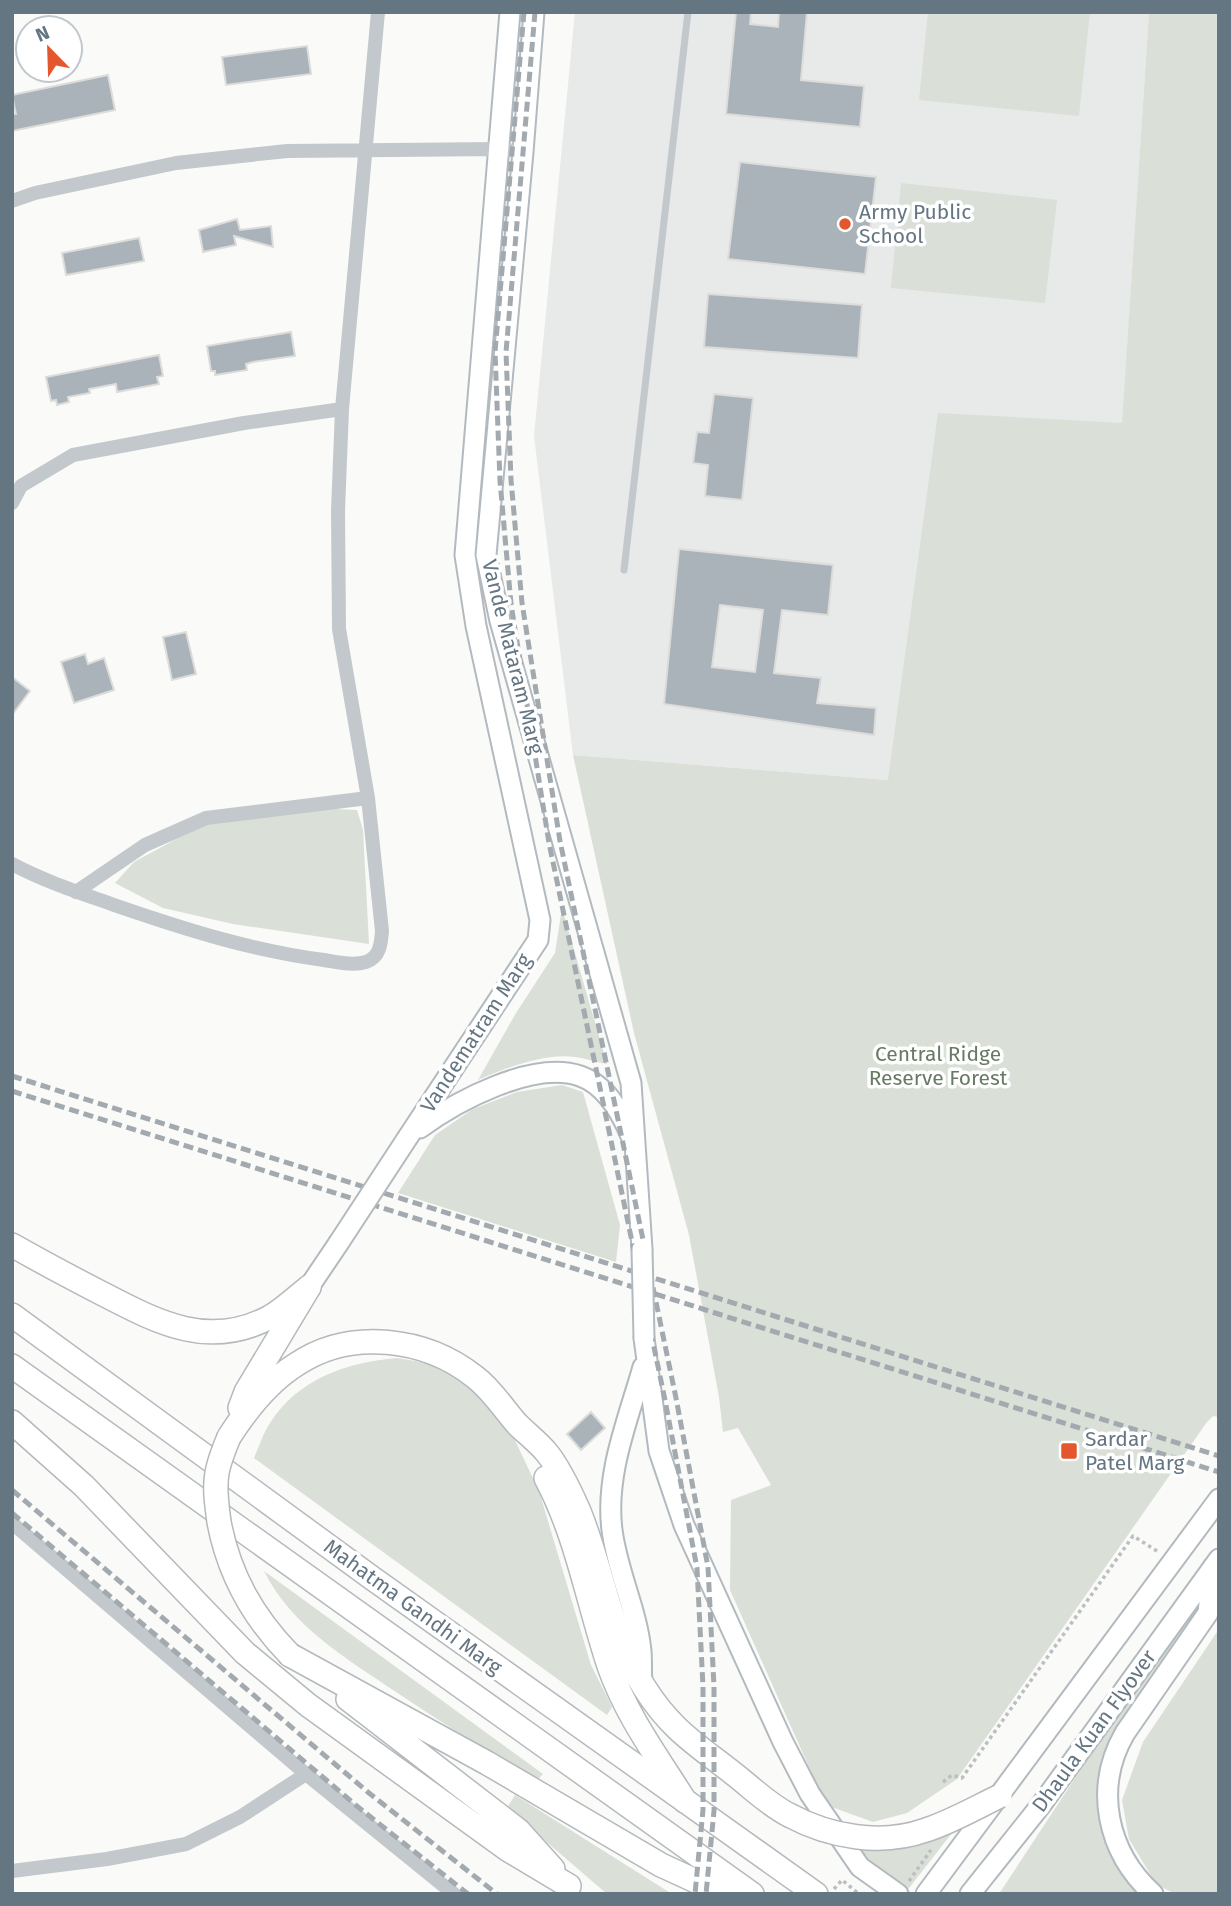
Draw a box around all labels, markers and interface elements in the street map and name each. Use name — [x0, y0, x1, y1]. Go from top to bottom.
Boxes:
north arrow — [14, 14, 84, 84]
text: N — [32, 21, 53, 47]
place label: Army Public School — [859, 199, 971, 249]
marker: Army Public School — [837, 216, 853, 232]
street label: Vande Mataram Marg — [476, 557, 550, 757]
street label: Vandematram Marg — [415, 949, 537, 1117]
park label: Central Ridge Reserve Forest — [869, 1041, 1008, 1091]
place label: Sardar Patel Marg — [1085, 1426, 1184, 1476]
marker: Sardar Patel Marg — [1059, 1441, 1079, 1461]
street label: Mahatma Gandhi Marg — [319, 1534, 507, 1680]
street label: Dhaula Kuan Flyover — [1026, 1645, 1162, 1817]

